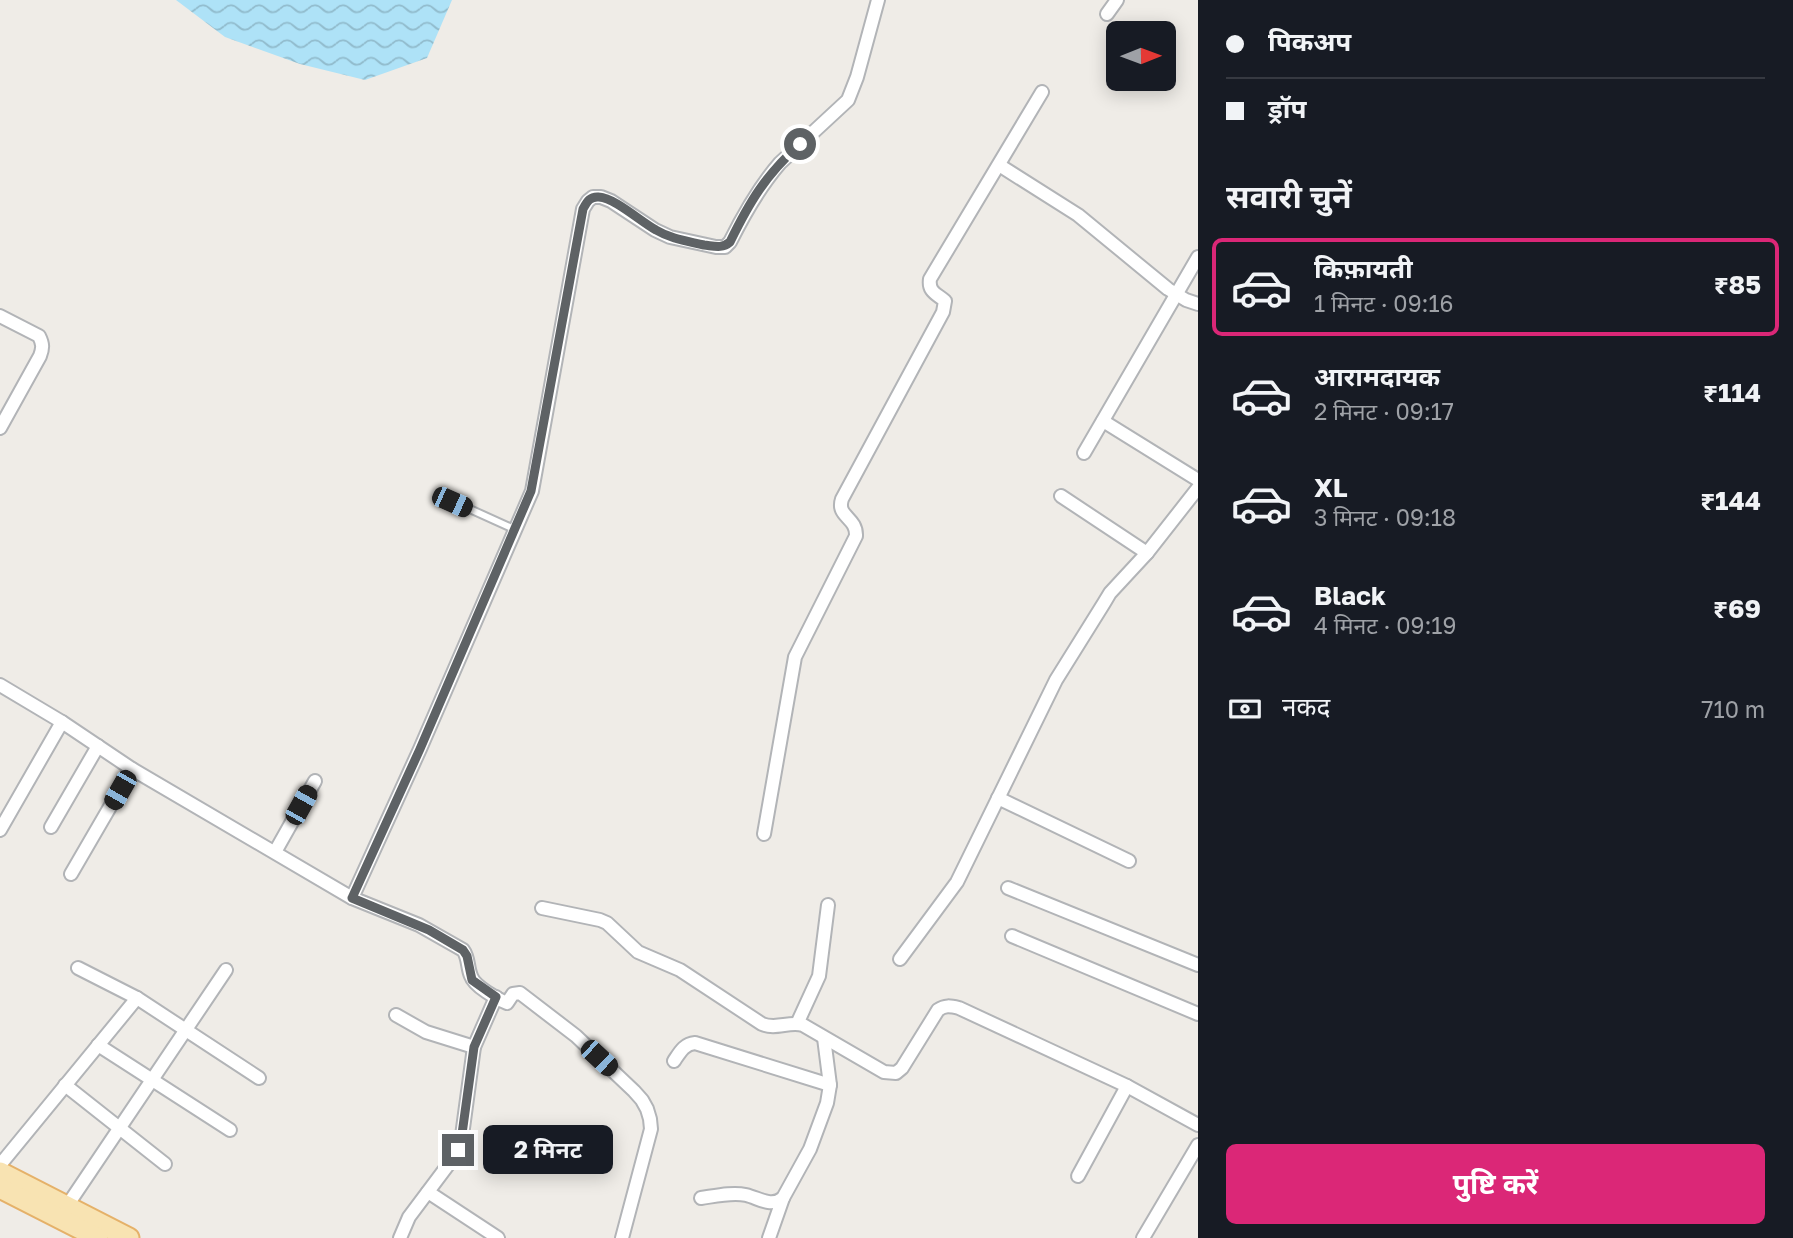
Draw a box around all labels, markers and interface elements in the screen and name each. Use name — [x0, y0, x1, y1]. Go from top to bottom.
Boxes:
north arrow — [1106, 21, 1176, 91]
map controls — [1106, 21, 1176, 91]
text: पिकअप — [1268, 26, 1351, 57]
text: ड्रॉप — [1268, 93, 1306, 124]
route start — [784, 128, 816, 160]
text: सवारी चुनें — [1226, 177, 1352, 215]
text: किफ़ायती — [1314, 253, 1413, 284]
icon: car — [1230, 256, 1293, 319]
text: ₹85 — [1714, 269, 1761, 300]
text: 1 मिनट · 09:16 — [1314, 289, 1454, 317]
text: आरामदायक — [1314, 361, 1440, 392]
icon: car — [1230, 364, 1293, 427]
text: ₹114 — [1703, 377, 1761, 408]
text: 2 मिनट · 09:17 — [1314, 397, 1454, 425]
icon: car — [1230, 472, 1293, 535]
text: XL — [1314, 472, 1348, 503]
car — [429, 484, 476, 520]
text: ₹144 — [1700, 485, 1761, 516]
text: 3 मिनट · 09:18 — [1314, 503, 1456, 531]
icon: car — [1230, 580, 1293, 643]
text: Black — [1314, 580, 1386, 611]
text: ₹69 — [1713, 593, 1761, 624]
text: 4 मिनट · 09:19 — [1314, 611, 1456, 639]
icon: cash — [1226, 690, 1264, 728]
text: नकद — [1282, 691, 1330, 722]
text: 710 m — [1701, 695, 1765, 723]
car — [101, 767, 140, 813]
car — [282, 782, 321, 828]
car — [577, 1036, 622, 1080]
callout: 2 मिनट — [482, 1126, 612, 1174]
route end — [442, 1134, 474, 1166]
text: 2 मिनट — [514, 1135, 582, 1163]
button: पुष्टि करें — [1226, 1144, 1765, 1224]

